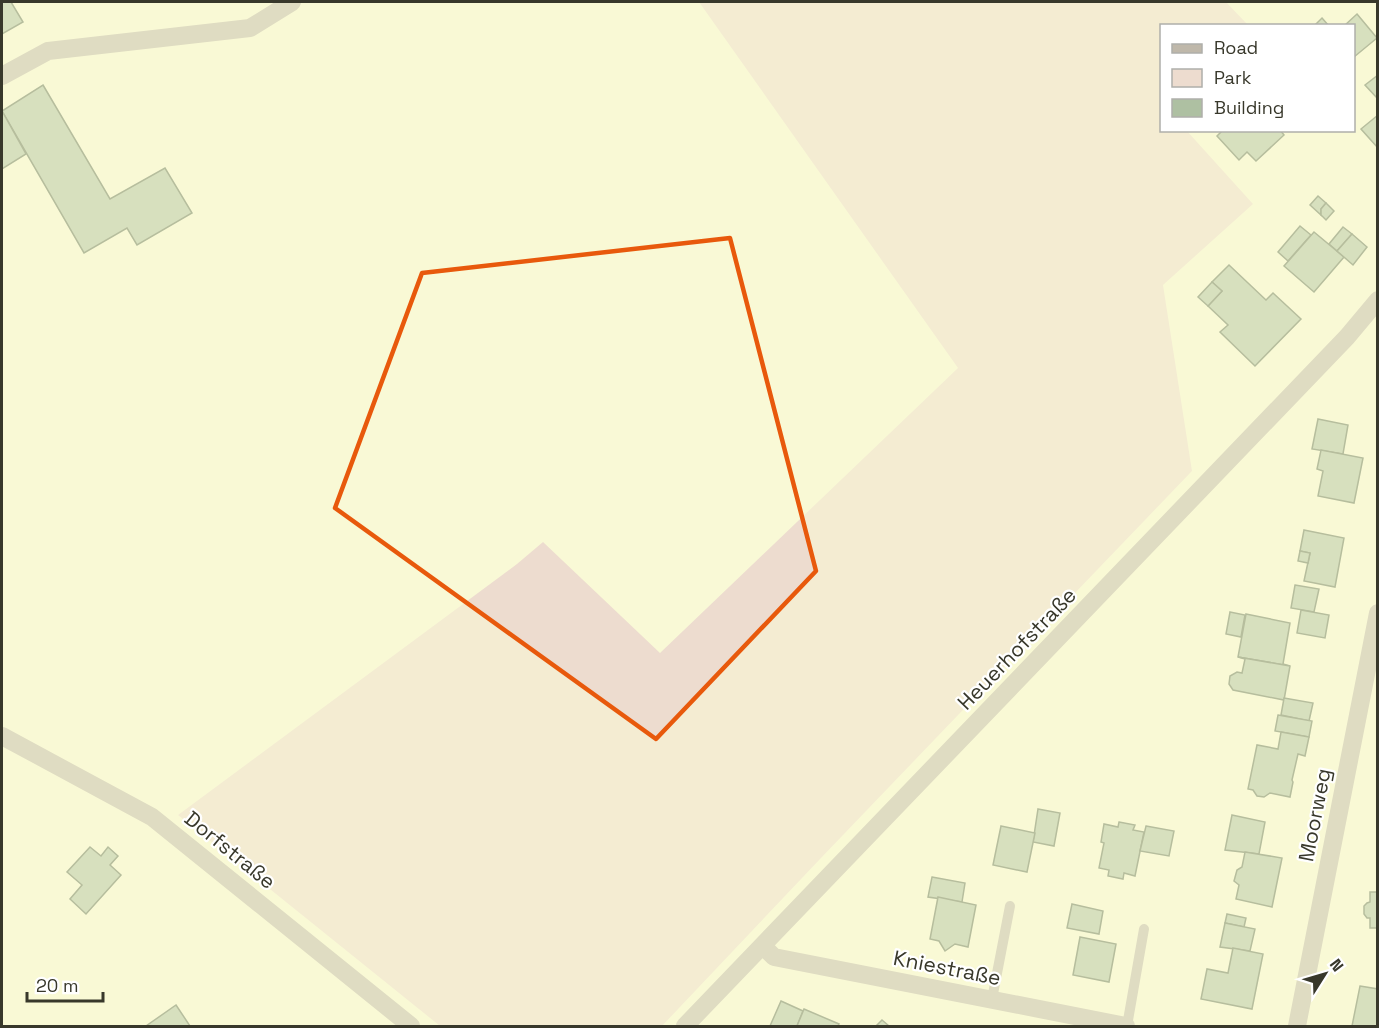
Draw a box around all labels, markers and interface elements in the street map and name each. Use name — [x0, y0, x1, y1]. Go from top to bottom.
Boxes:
legend — [1160, 24, 1355, 132]
text: Road — [1214, 36, 1258, 59]
text: Park — [1214, 66, 1252, 89]
text: Building — [1214, 96, 1284, 119]
street label: Heuerhofstraße — [951, 582, 1082, 715]
street label: Moorweg — [1292, 766, 1337, 864]
street label: Dorfstraße — [179, 805, 281, 895]
street label: Kniestraße — [891, 944, 1003, 991]
north arrow — [1295, 944, 1355, 1004]
text: N — [1325, 955, 1348, 976]
scale bar — [27, 965, 104, 1003]
text: 20 m — [36, 974, 79, 997]

